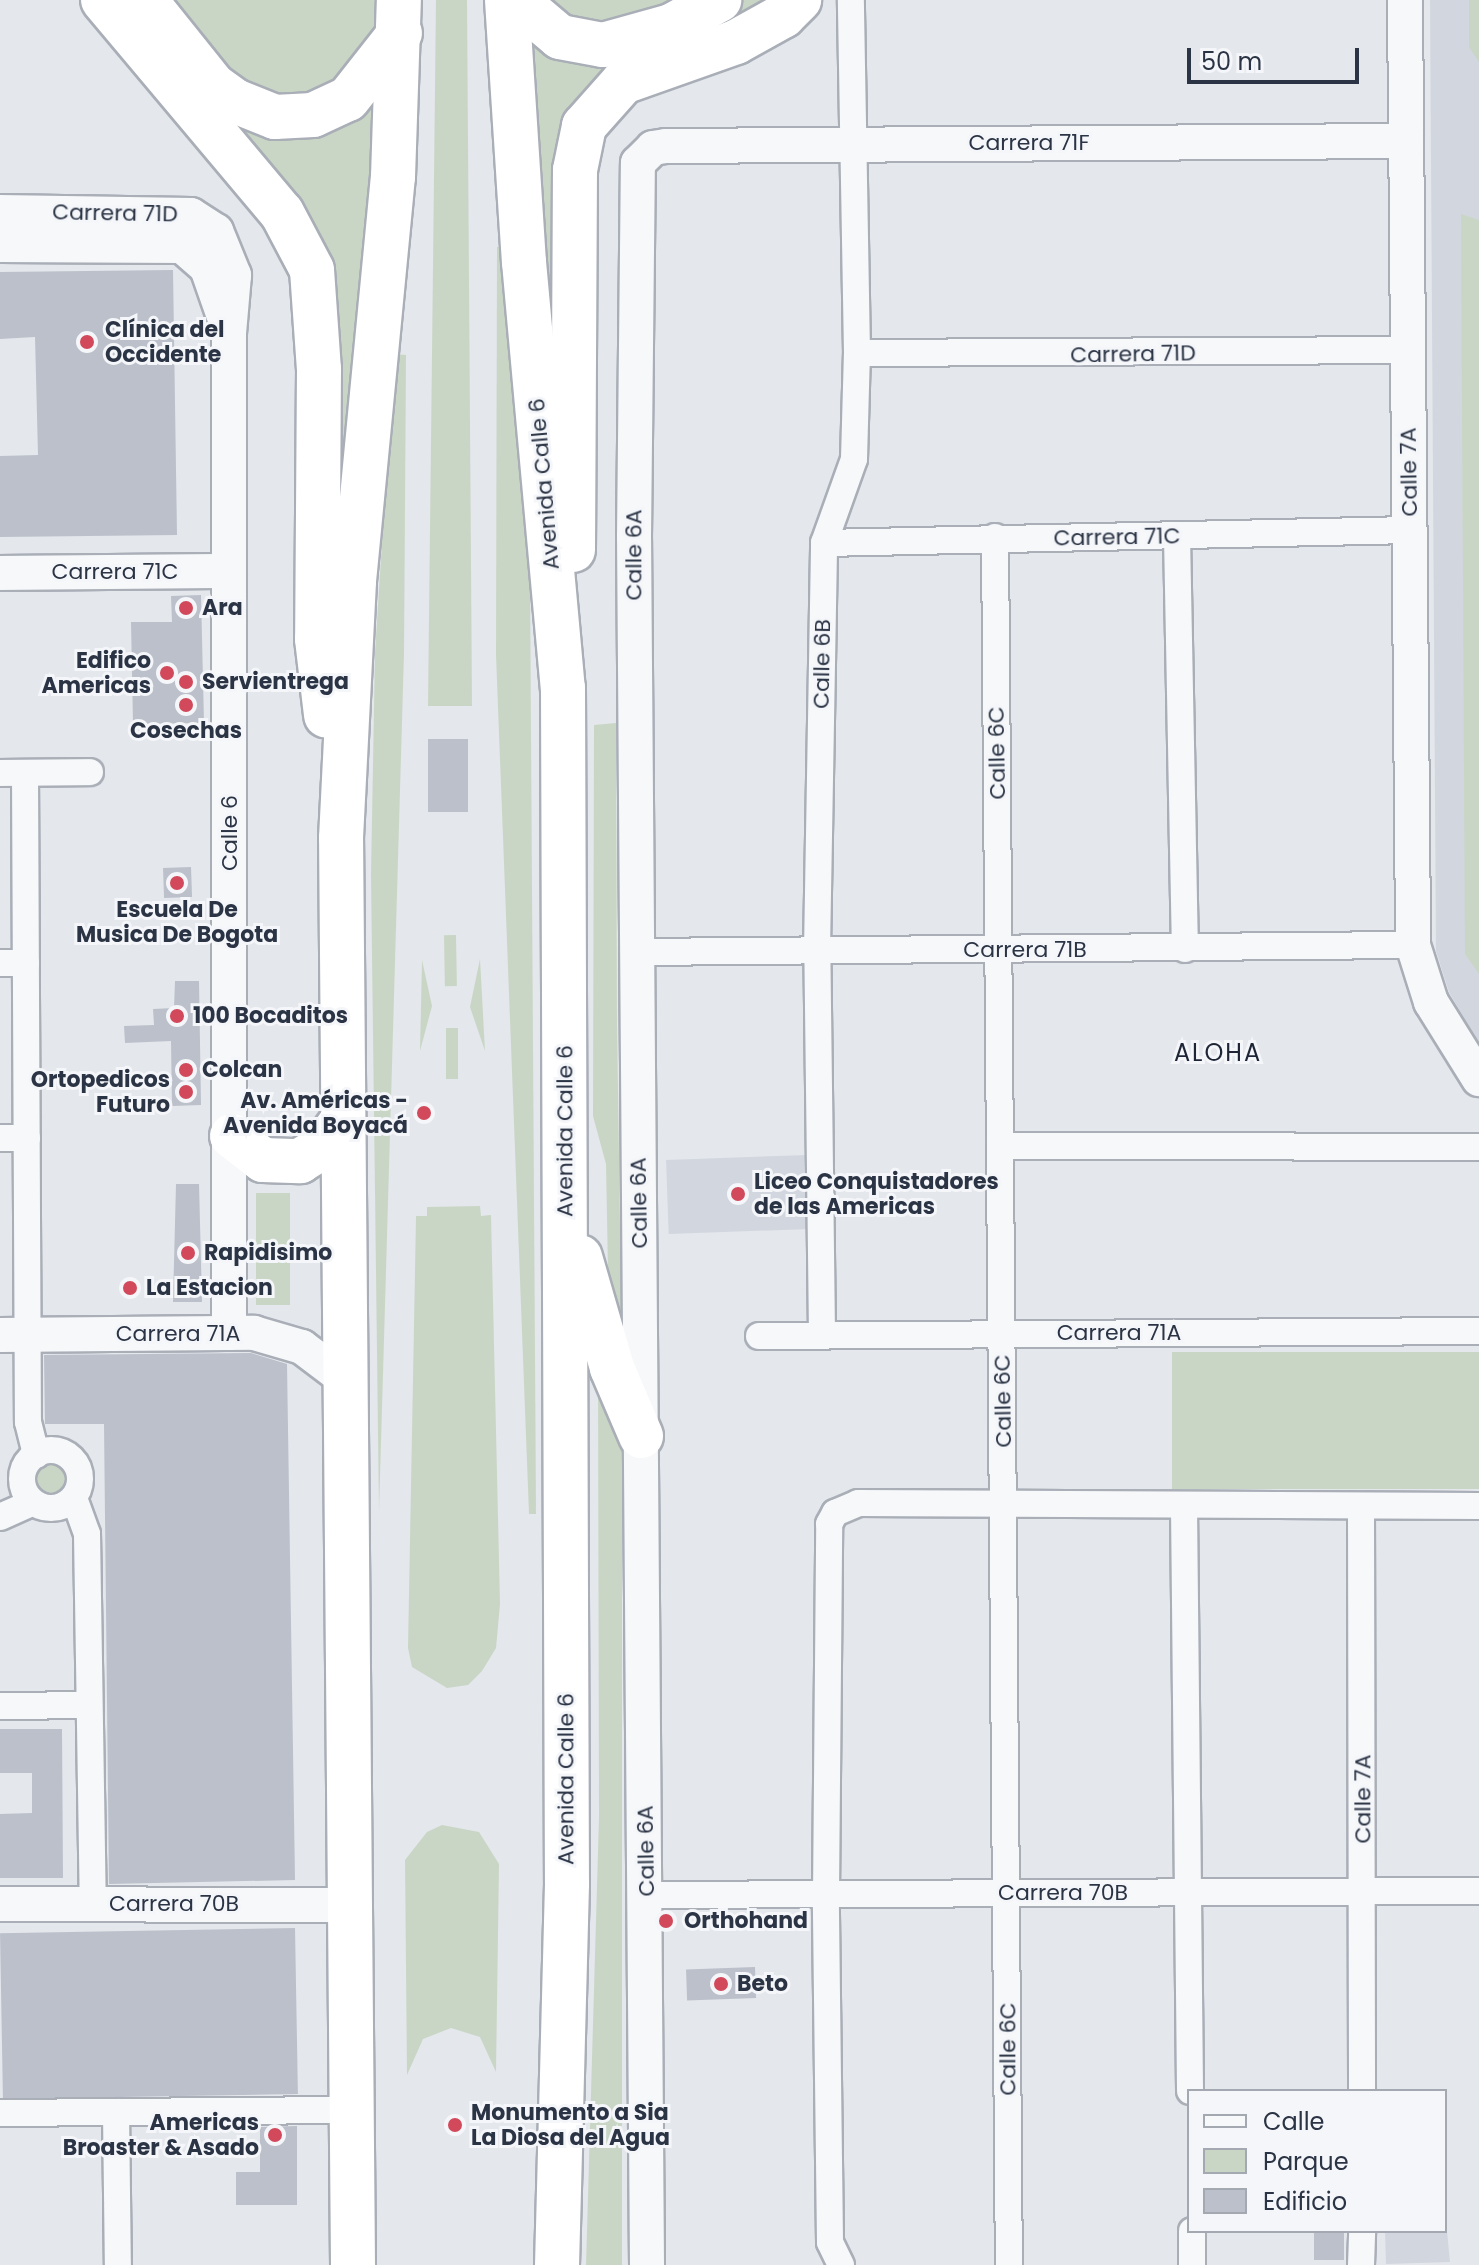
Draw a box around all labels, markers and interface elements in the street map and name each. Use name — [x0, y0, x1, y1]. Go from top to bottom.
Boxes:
scale bar — [1191, 32, 1363, 82]
text: 50 m — [1201, 45, 1262, 78]
street label: Carrera 71F — [969, 130, 1089, 156]
street label: Carrera 71D — [52, 199, 178, 227]
place label: Clínica del Occidente — [105, 316, 225, 368]
marker: Clínica del Occidente — [76, 331, 98, 353]
street label: Carrera 71D — [1070, 340, 1196, 368]
street label: Avenida Calle 6 — [523, 397, 565, 571]
street label: Calle 7A — [1395, 427, 1423, 517]
street label: Calle 6A — [621, 510, 647, 600]
street label: Carrera 71C — [1053, 523, 1181, 551]
street label: Carrera 71C — [52, 559, 178, 585]
place label: Ara — [202, 595, 243, 621]
marker: Ara — [177, 599, 195, 617]
street label: Calle 6B — [808, 619, 836, 709]
place label: Edifico Americas — [42, 647, 151, 698]
marker: Edifico Americas — [158, 664, 176, 682]
place label: Servientrega — [202, 669, 349, 695]
marker: Servientrega — [177, 673, 195, 691]
marker: Cosechas — [177, 696, 195, 714]
street label: Calle 6C — [983, 706, 1011, 800]
place label: Cosechas — [130, 718, 242, 744]
street label: Calle 6 — [217, 795, 243, 871]
marker: Escuela De Musica De Bogota — [168, 874, 186, 892]
place label: Escuela De Musica De Bogota — [76, 896, 278, 948]
street label: Carrera 71B — [963, 937, 1087, 963]
place label: 100 Bocaditos — [193, 1003, 348, 1029]
marker: 100 Bocaditos — [168, 1007, 186, 1025]
district label: ALOHA — [1174, 1039, 1262, 1067]
street label: Avenida Calle 6 — [552, 1045, 578, 1217]
place label: Colcan — [202, 1057, 282, 1083]
marker: Colcan — [177, 1061, 195, 1079]
place label: Ortopedicos Futuro — [31, 1066, 170, 1118]
marker: Ortopedicos Futuro — [177, 1083, 195, 1101]
place label: Av. Américas - Avenida Boyacá — [223, 1087, 408, 1138]
marker: Av. Américas - Avenida Boyacá — [415, 1104, 433, 1122]
street label: Calle 6A — [625, 1157, 653, 1249]
place label: Liceo Conquistadores de las Americas — [754, 1168, 999, 1220]
marker: Liceo Conquistadores de las Americas — [729, 1185, 747, 1203]
place label: Rapidisimo — [204, 1240, 332, 1266]
marker: Rapidisimo — [179, 1244, 197, 1262]
place label: La Estacion — [146, 1275, 273, 1301]
marker: La Estacion — [121, 1279, 139, 1297]
street label: Carrera 71A — [1057, 1320, 1181, 1346]
street label: Carrera 71A — [116, 1321, 240, 1347]
street label: Calle 6C — [989, 1354, 1017, 1448]
street label: Avenida Calle 6 — [553, 1693, 579, 1865]
street label: Calle 7A — [1350, 1754, 1376, 1844]
street label: Calle 6A — [632, 1805, 660, 1897]
street label: Carrera 70B — [998, 1880, 1128, 1906]
street label: Carrera 70B — [109, 1891, 239, 1917]
place label: Orthohand — [684, 1908, 808, 1934]
marker: Orthohand — [655, 1910, 677, 1932]
place label: Beto — [737, 1971, 788, 1997]
marker: Beto — [712, 1975, 730, 1993]
street label: Calle 6C — [995, 2002, 1021, 2096]
legend — [1187, 2089, 1447, 2233]
place label: Monumento a Sia La Diosa del Agua — [471, 2099, 670, 2150]
text: Calle — [1263, 2105, 1324, 2138]
place label: Americas Broaster & Asado — [63, 2109, 259, 2160]
marker: Monumento a Sia La Diosa del Agua — [446, 2116, 464, 2134]
marker: Americas Broaster & Asado — [266, 2126, 284, 2144]
text: Parque — [1263, 2145, 1349, 2178]
text: Edificio — [1263, 2185, 1347, 2218]

